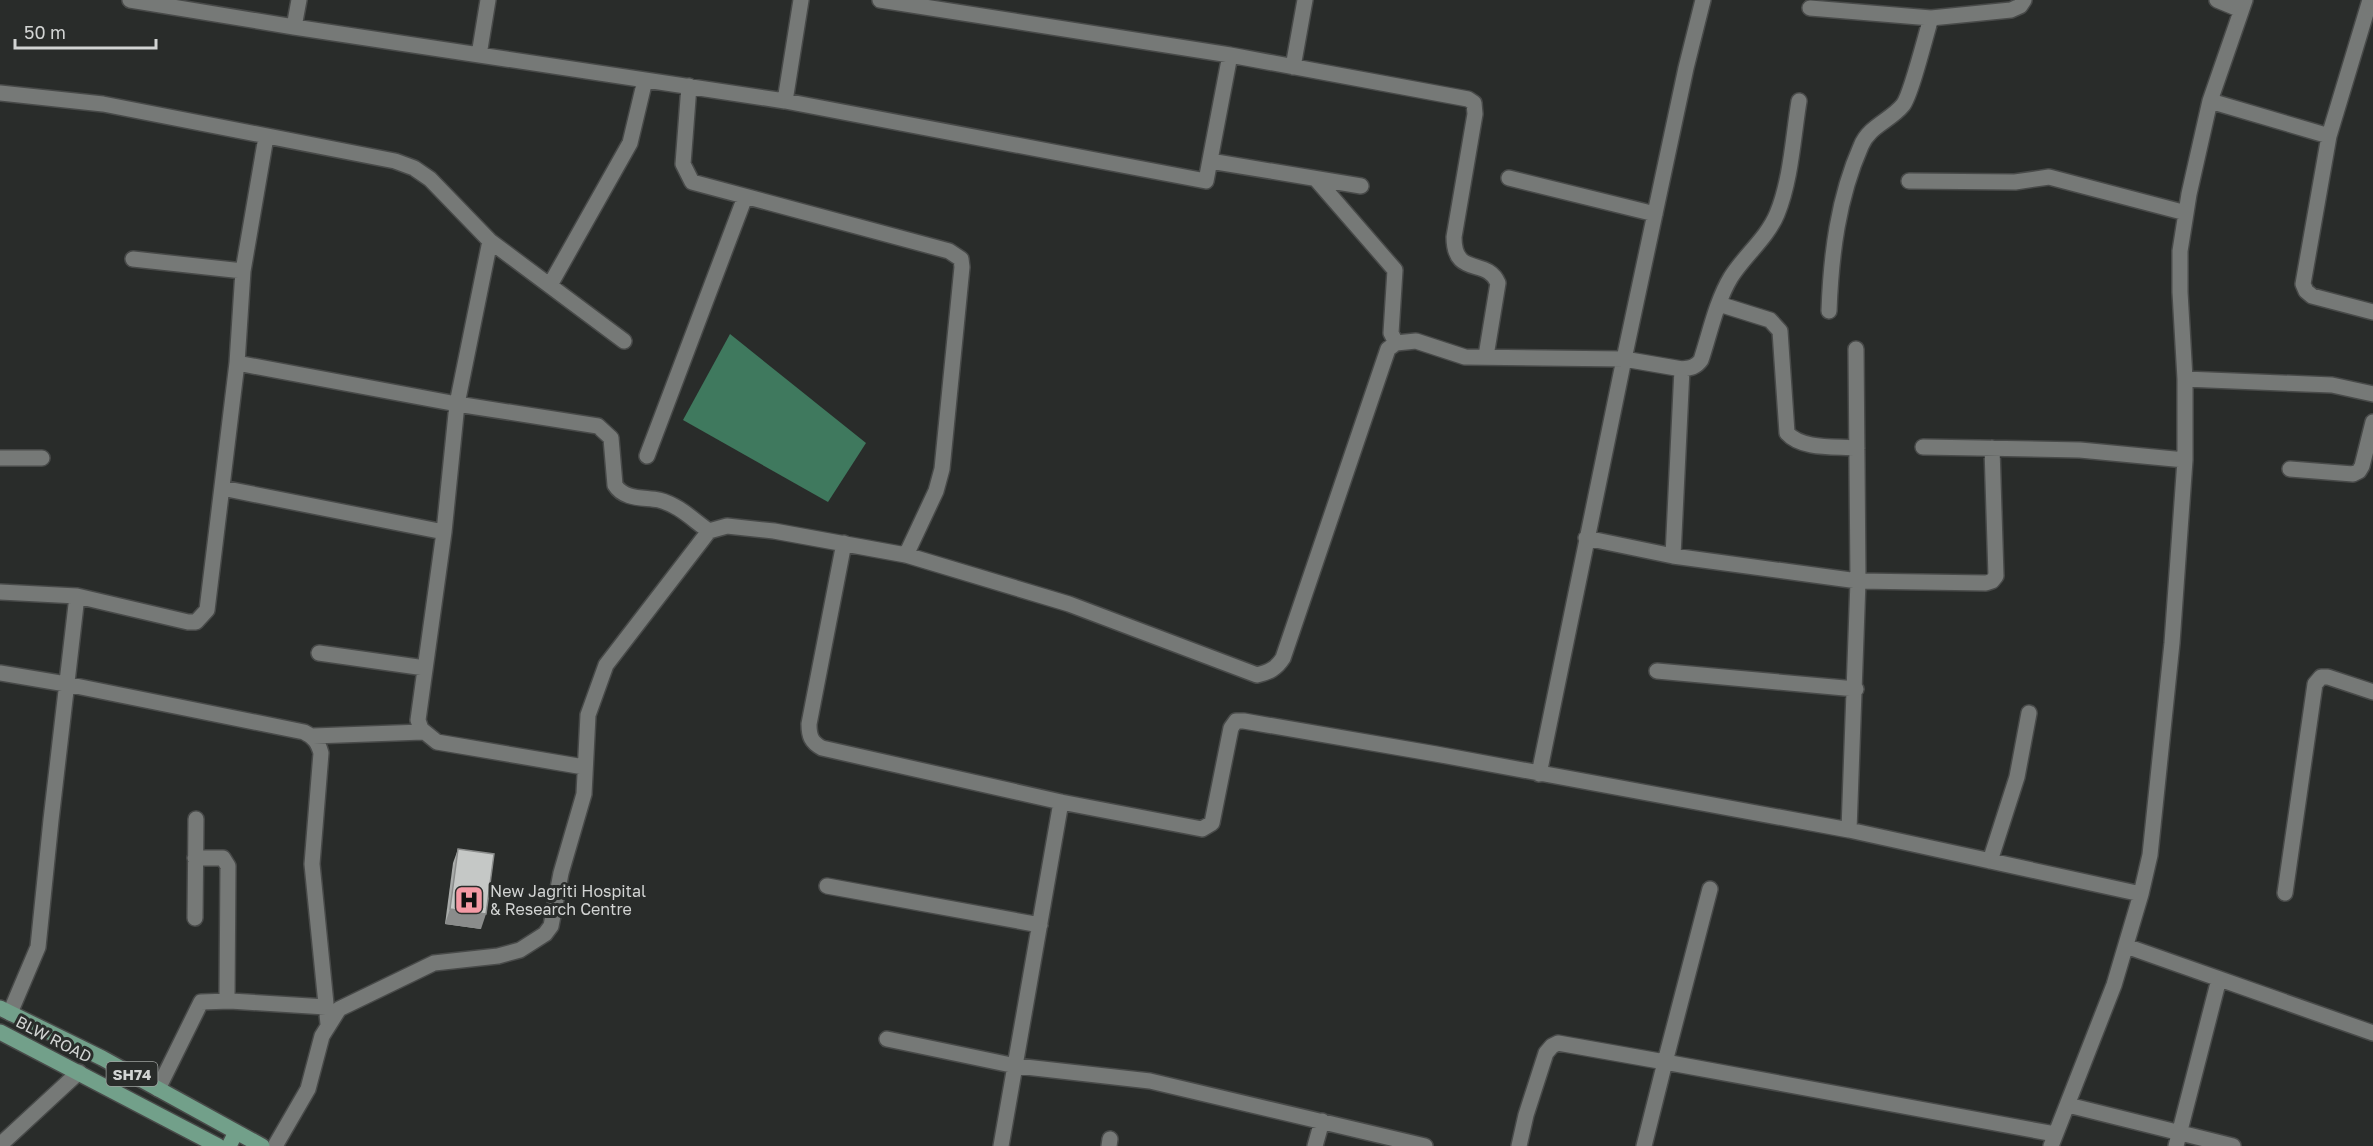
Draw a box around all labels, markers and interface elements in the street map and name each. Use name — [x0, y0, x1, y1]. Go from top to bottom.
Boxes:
scale bar — [15, 12, 156, 50]
text: 50 m — [24, 21, 66, 43]
place label: New Jagriti Hospital & Research Centre — [490, 881, 646, 919]
hospital icon: New Jagriti Hospital & Research Centre — [453, 884, 485, 916]
street label: BLW ROAD — [13, 1011, 95, 1067]
road number: SH74 — [106, 1062, 158, 1086]

